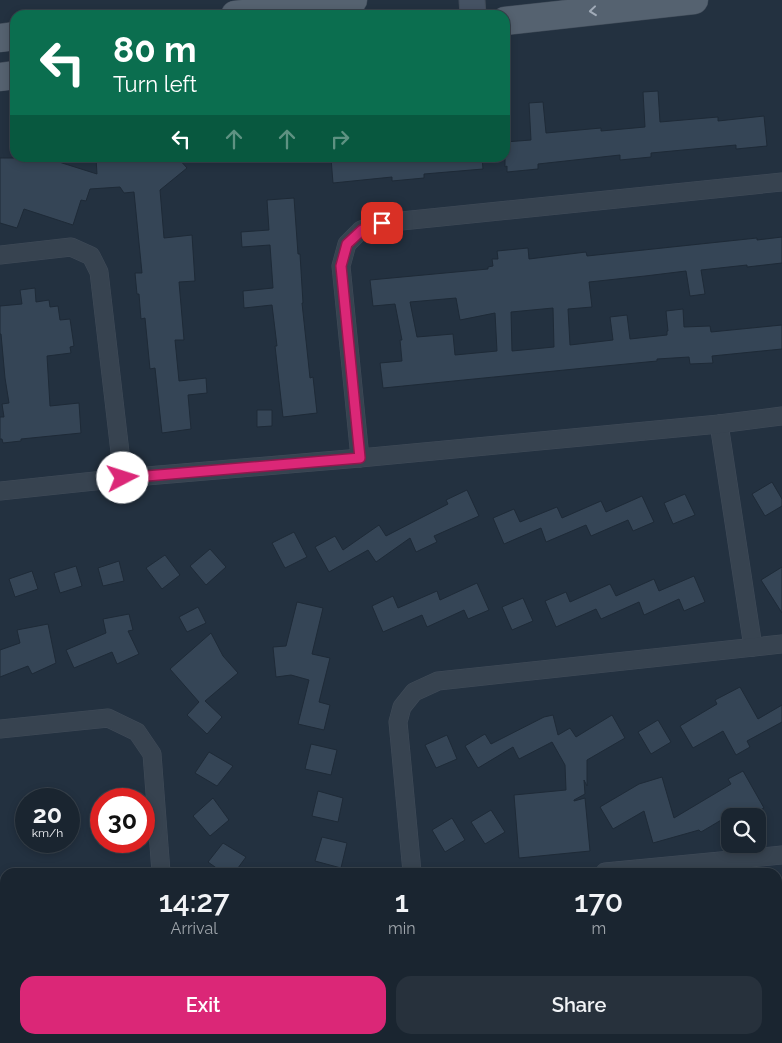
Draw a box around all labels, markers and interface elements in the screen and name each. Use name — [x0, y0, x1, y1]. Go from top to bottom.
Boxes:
one-way arrow — [589, 5, 597, 16]
text: 80 m — [113, 29, 197, 70]
icon: left — [30, 30, 95, 95]
text: Turn left — [113, 71, 197, 97]
icon: left — [167, 125, 195, 153]
icon: ahead — [220, 125, 248, 153]
icon: ahead — [273, 125, 301, 153]
icon: right — [326, 125, 354, 153]
pin — [361, 202, 403, 244]
icon: arrive — [368, 209, 396, 237]
position arrow — [96, 451, 148, 503]
speed limit sign: 30 — [90, 788, 155, 853]
text: 20 — [33, 799, 62, 829]
map controls — [721, 808, 766, 853]
button: search — [721, 808, 766, 853]
text: km/h — [32, 826, 63, 840]
text: 14:27 — [159, 884, 229, 919]
text: 1 — [395, 884, 409, 919]
text: 170 — [574, 884, 623, 919]
text: Arrival — [171, 919, 218, 938]
text: min — [388, 919, 416, 938]
text: m — [591, 919, 606, 938]
button: Exit — [20, 976, 386, 1034]
button: Share — [396, 976, 762, 1034]

